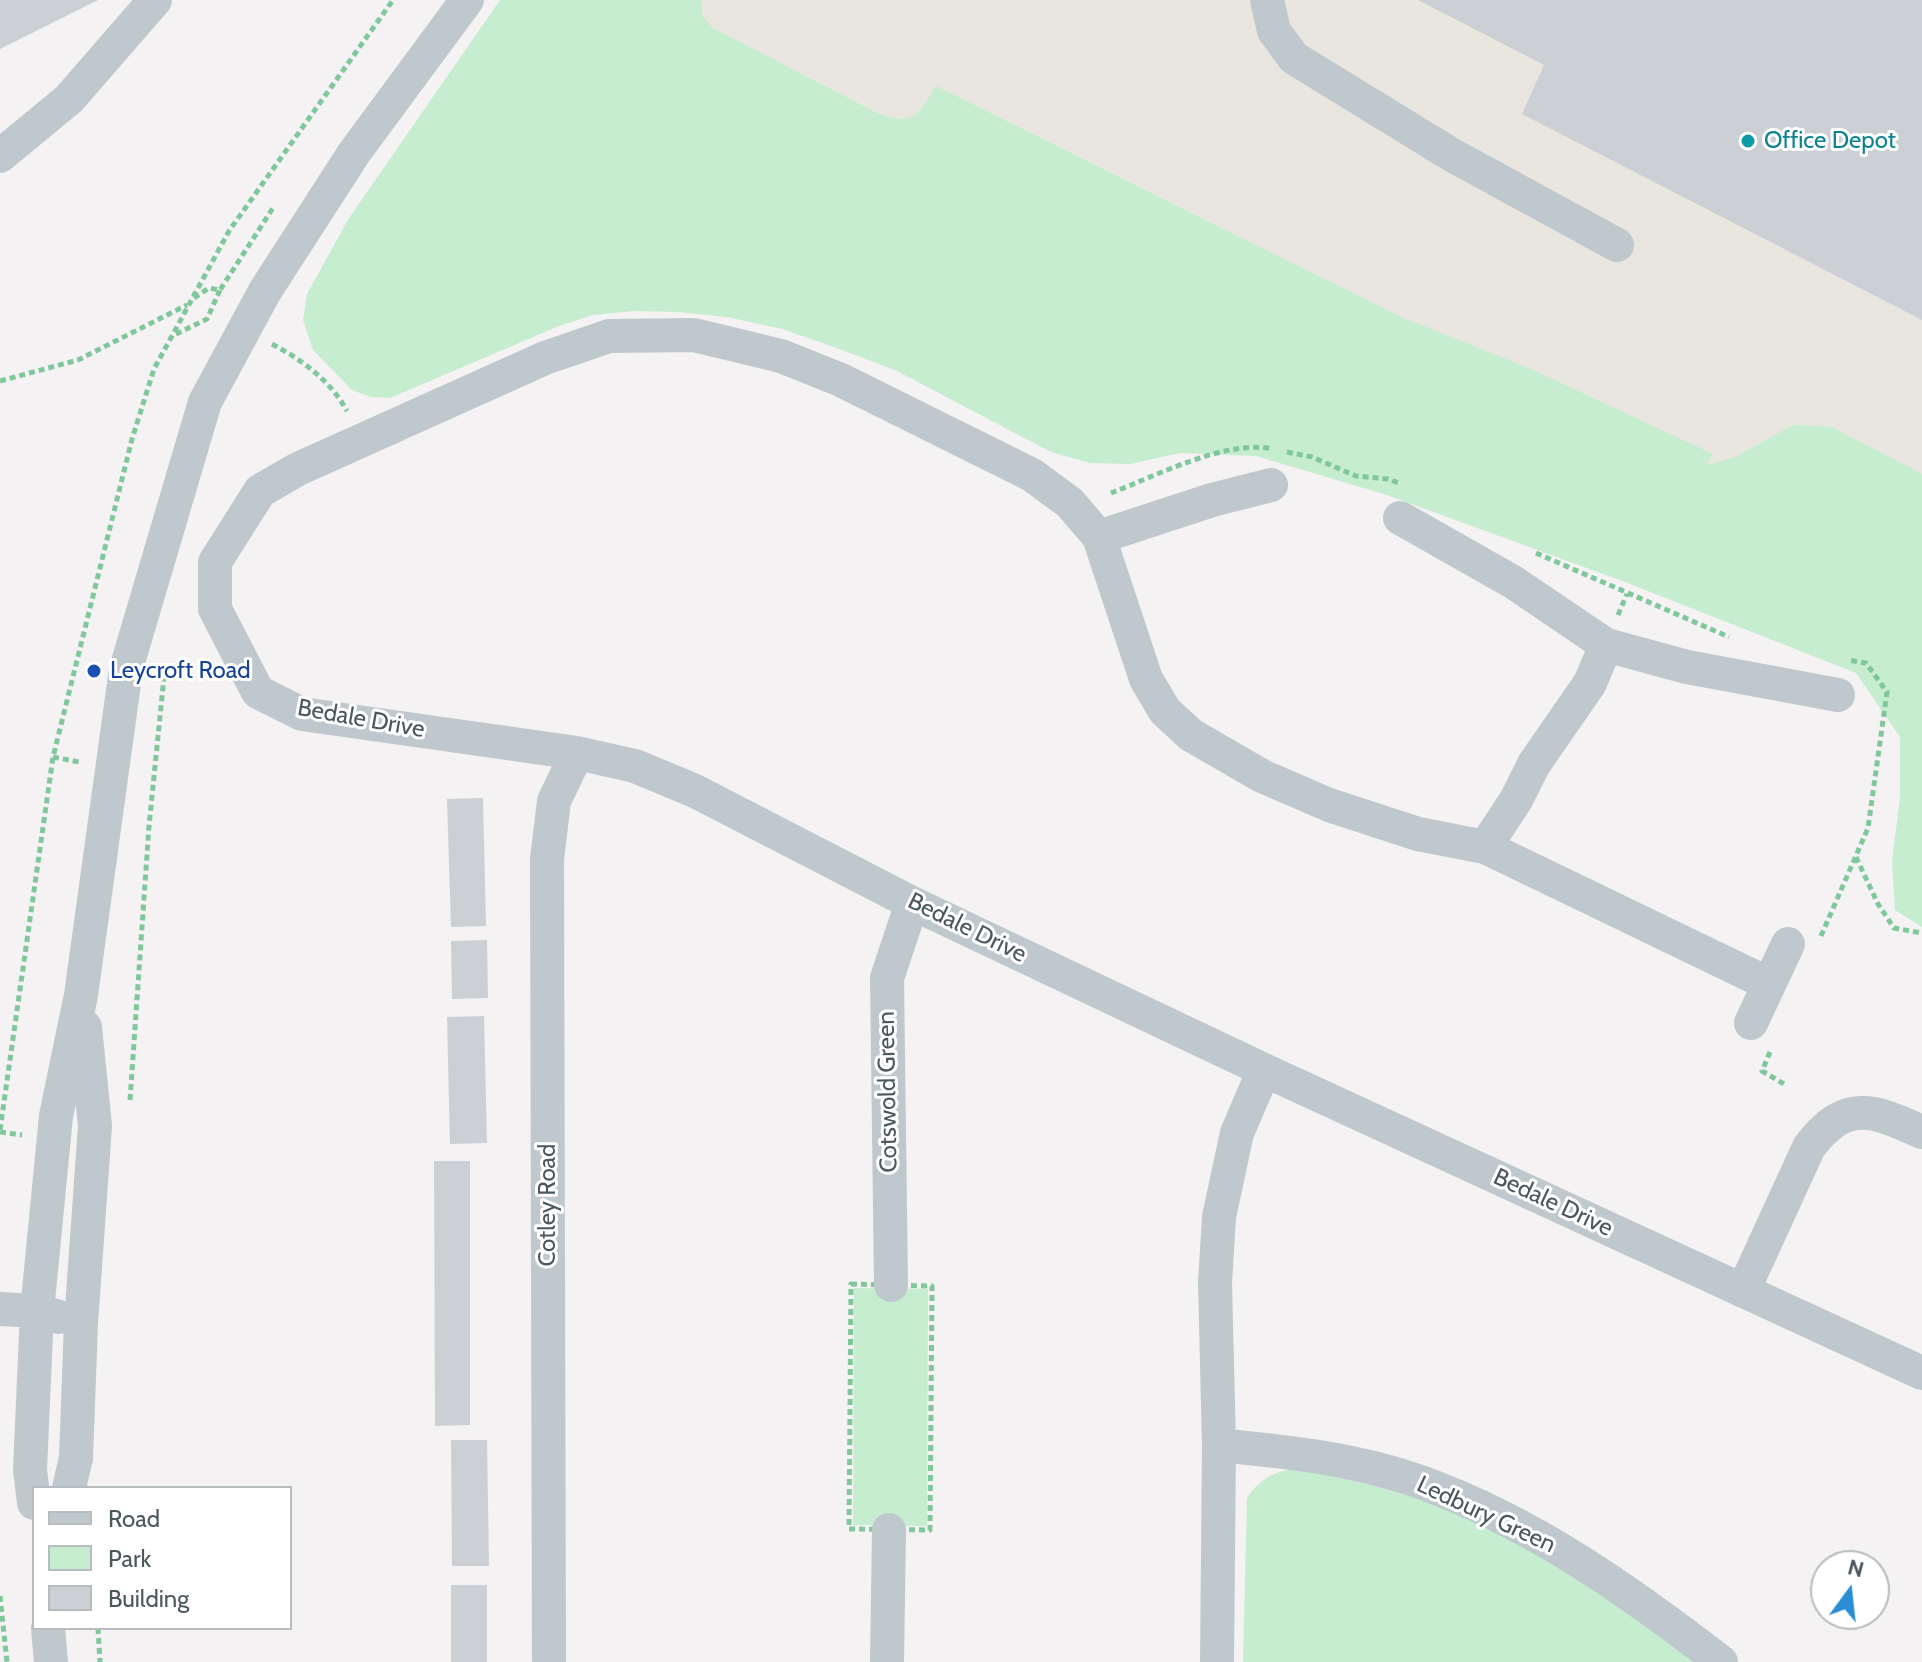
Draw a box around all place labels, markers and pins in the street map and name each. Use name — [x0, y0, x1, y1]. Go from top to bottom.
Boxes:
place label: Office Depot — [1764, 127, 1896, 155]
marker: Office Depot — [1739, 132, 1757, 150]
place label: Leycroft Road — [110, 657, 251, 685]
marker: Leycroft Road — [85, 662, 103, 680]

